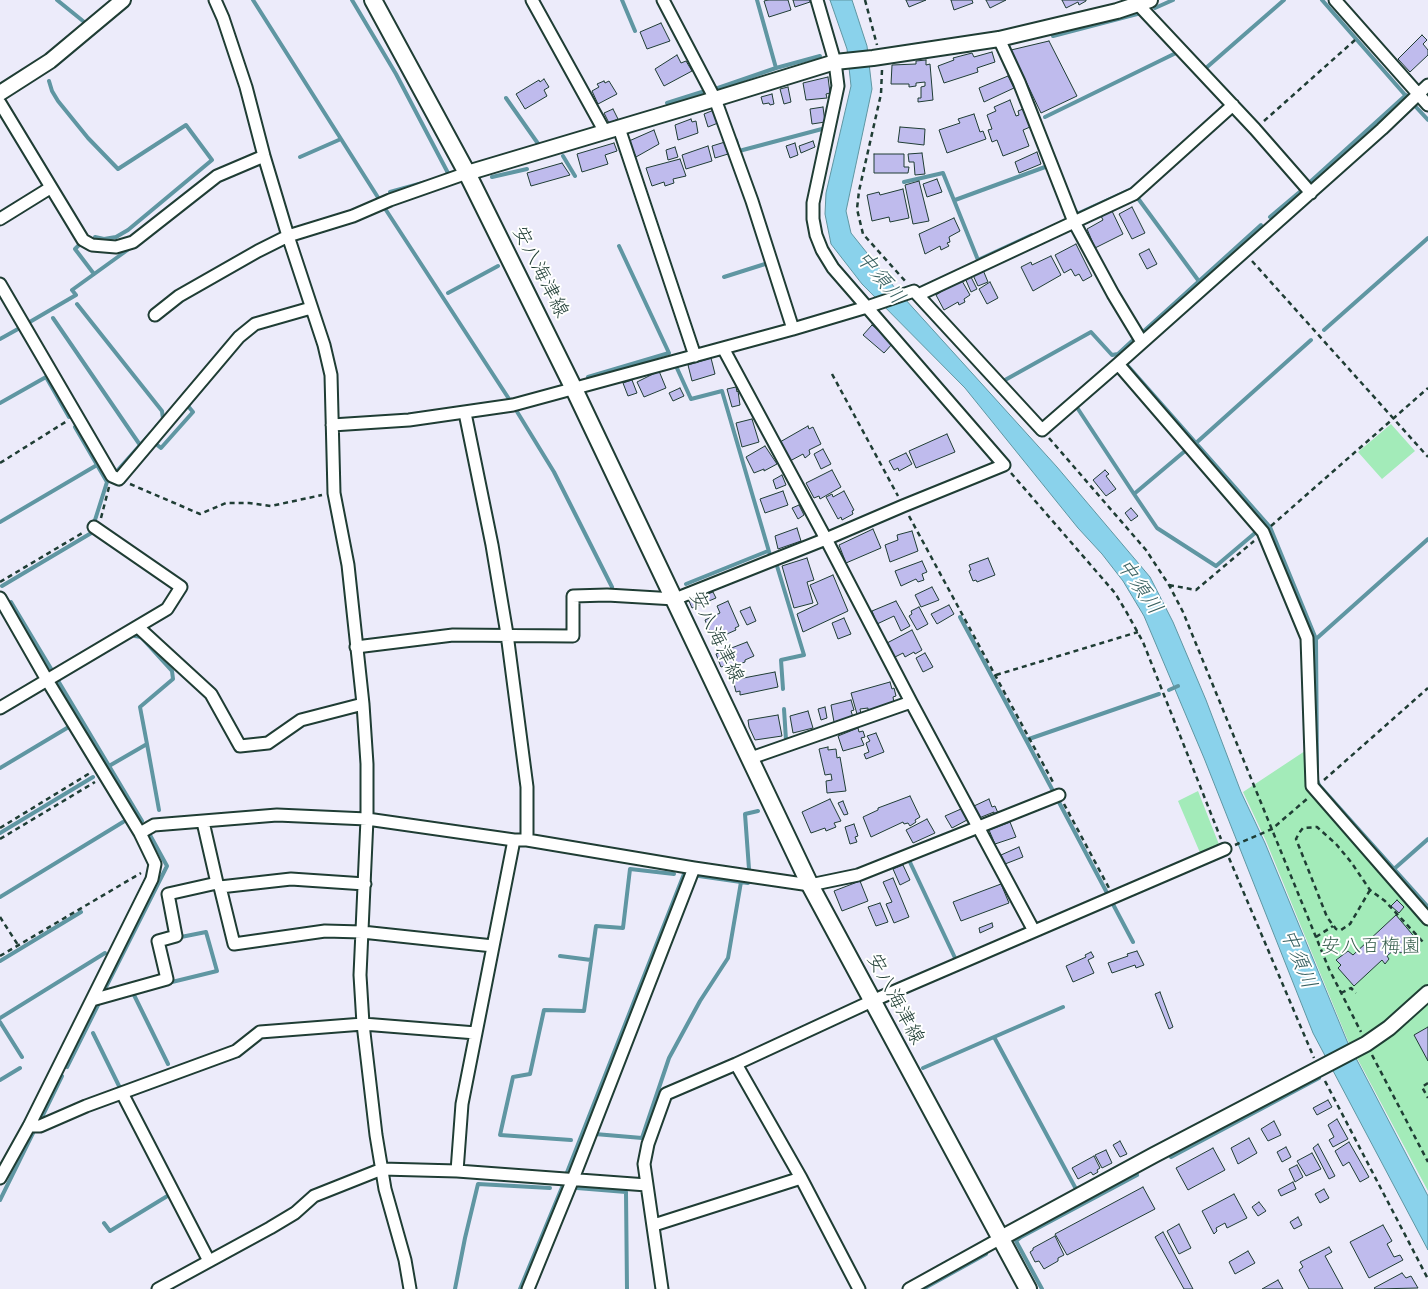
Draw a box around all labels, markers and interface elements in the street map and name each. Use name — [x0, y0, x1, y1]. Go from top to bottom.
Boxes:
street label: 安八海津線 — [507, 222, 573, 322]
water label: 中須川 — [850, 246, 910, 310]
water label: 中須川 — [1111, 554, 1167, 620]
street label: 安八海津線 — [683, 587, 749, 687]
water label: 中須川 — [1275, 925, 1321, 993]
park label: 安八百梅園 — [1321, 935, 1421, 959]
street label: 安八海津線 — [861, 949, 929, 1049]

